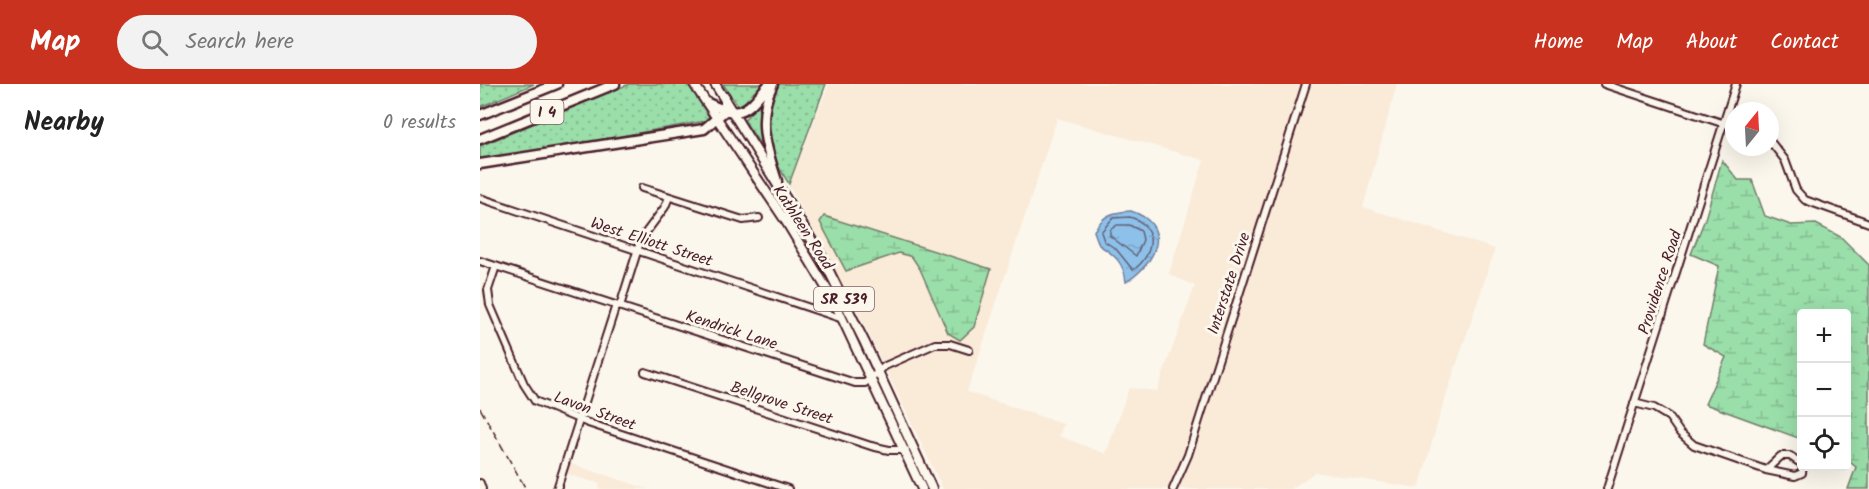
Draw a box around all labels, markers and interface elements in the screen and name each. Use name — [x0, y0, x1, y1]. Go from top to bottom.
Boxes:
search box — [117, 15, 537, 69]
text: Map — [30, 20, 81, 65]
text: Search here — [186, 25, 294, 60]
icon: search — [138, 26, 171, 59]
text: Home — [1534, 26, 1583, 59]
text: Map — [1616, 26, 1653, 59]
text: About — [1686, 26, 1737, 59]
text: Contact — [1770, 26, 1839, 59]
road number: I 4 — [530, 100, 564, 124]
text: Nearby — [24, 102, 104, 144]
north arrow — [1725, 102, 1779, 156]
text: 0 results — [383, 107, 456, 139]
street label: Kathleen Road — [766, 180, 840, 276]
street label: West Elliott Street — [587, 211, 716, 274]
street label: Providence Road — [1632, 226, 1689, 338]
street label: Interstate Drive — [1201, 229, 1258, 338]
road number: SR 539 — [814, 287, 874, 311]
street label: Kendrick Lane — [682, 304, 781, 357]
map controls — [1797, 309, 1851, 471]
button: + — [1797, 309, 1851, 363]
button: − — [1797, 363, 1851, 417]
street label: Bellgrove Street — [727, 375, 837, 432]
street label: Lavon Street — [550, 385, 640, 438]
button: locate — [1797, 417, 1851, 471]

